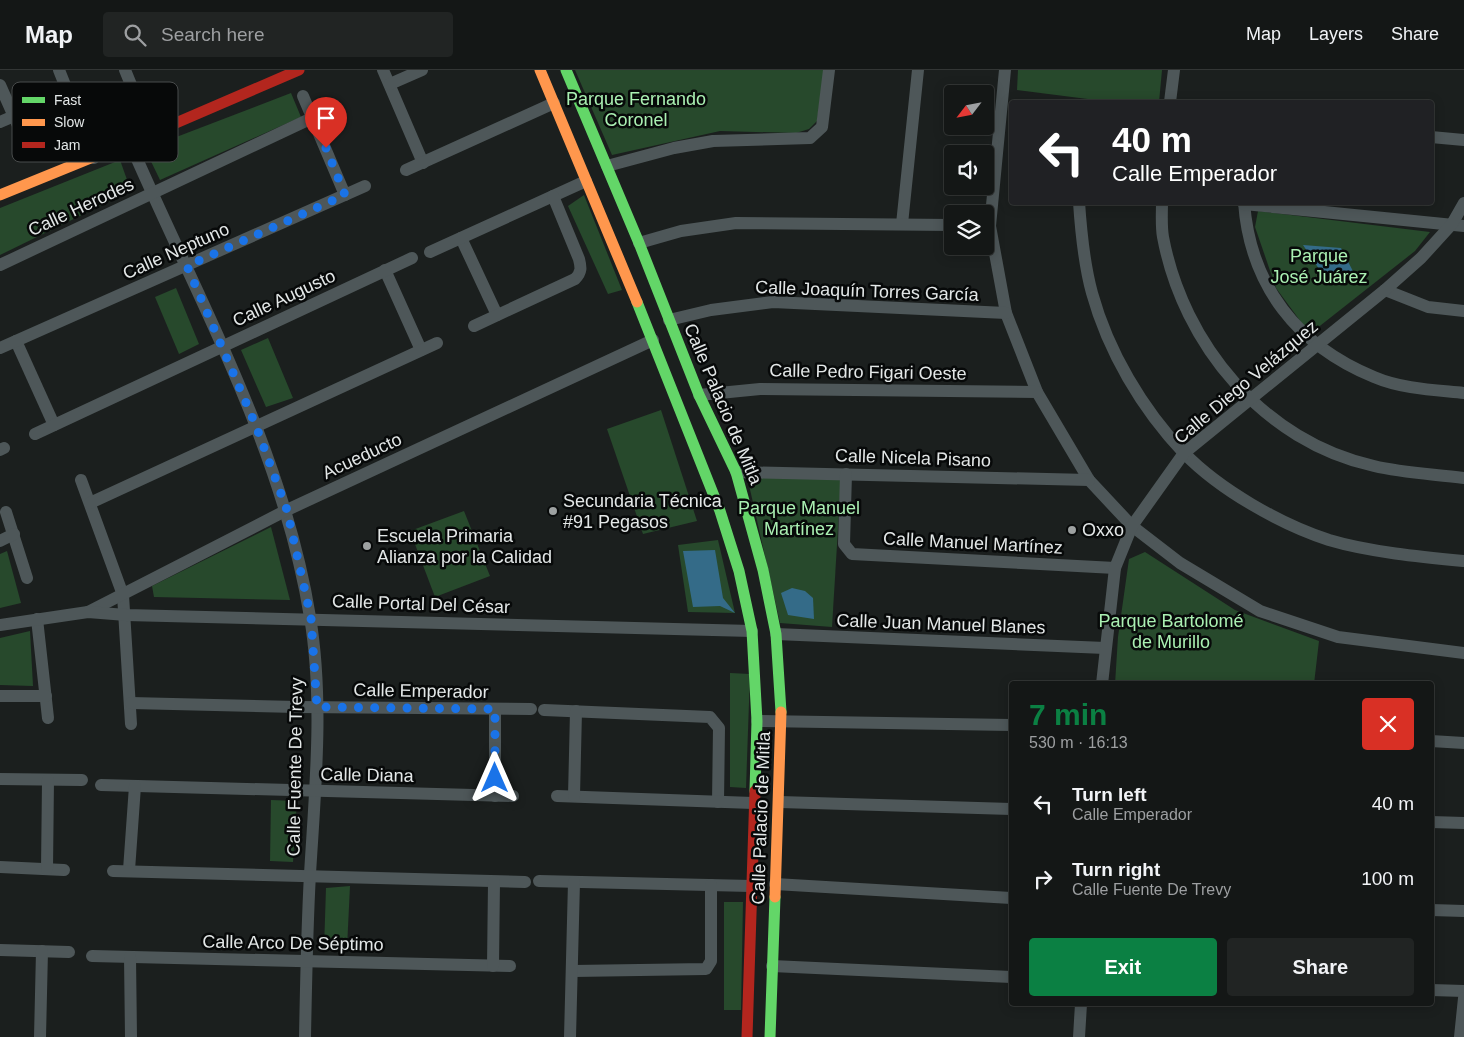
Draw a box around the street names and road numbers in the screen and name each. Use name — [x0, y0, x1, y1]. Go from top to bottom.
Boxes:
street label: Calle Herodes — [25, 174, 137, 240]
street label: Calle Neptuno — [120, 219, 232, 283]
street label: Calle Augusto — [229, 265, 339, 331]
street label: Calle Joaquín Torres García — [755, 277, 980, 305]
street label: Calle Diego Velázquez — [1170, 316, 1322, 448]
street label: Calle Palacio de Mitla — [680, 320, 766, 488]
street label: Calle Pedro Figari Oeste — [769, 360, 967, 384]
street label: Acueducto — [319, 429, 405, 483]
street label: Calle Nicela Pisano — [835, 445, 991, 471]
street label: Calle Manuel Martínez — [883, 528, 1063, 558]
street label: Calle Portal Del César — [332, 591, 510, 617]
street label: Calle Juan Manuel Blanes — [836, 610, 1046, 638]
street label: Calle Fuente De Trevy — [283, 677, 307, 857]
street label: Calle Emperador — [353, 680, 489, 702]
street label: Calle Palacio de Mitla — [748, 730, 774, 905]
street label: Calle Diana — [320, 764, 415, 786]
street label: Calle Arco De Séptimo — [202, 931, 384, 955]

